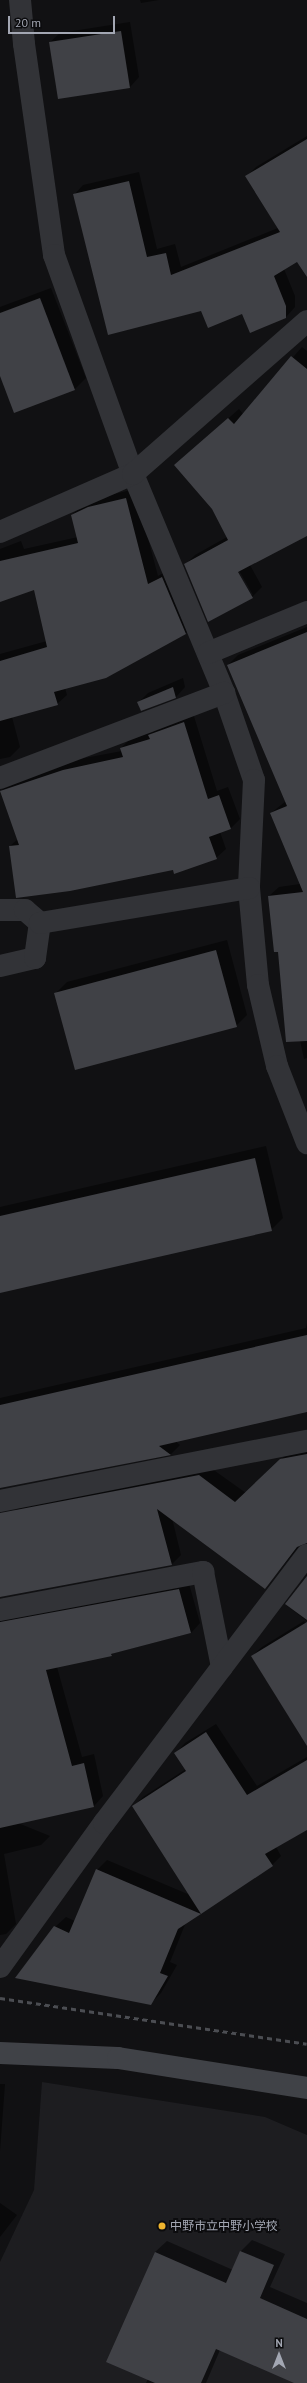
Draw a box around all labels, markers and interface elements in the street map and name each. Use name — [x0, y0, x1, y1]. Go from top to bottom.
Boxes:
scale bar — [10, 8, 117, 34]
text: 20 m — [15, 15, 41, 30]
place label: 中野市立中野小学校 — [170, 2219, 278, 2233]
marker: 中野市立中野小学校 — [157, 2221, 167, 2231]
north arrow — [259, 2335, 299, 2375]
text: N — [275, 2336, 283, 2350]

